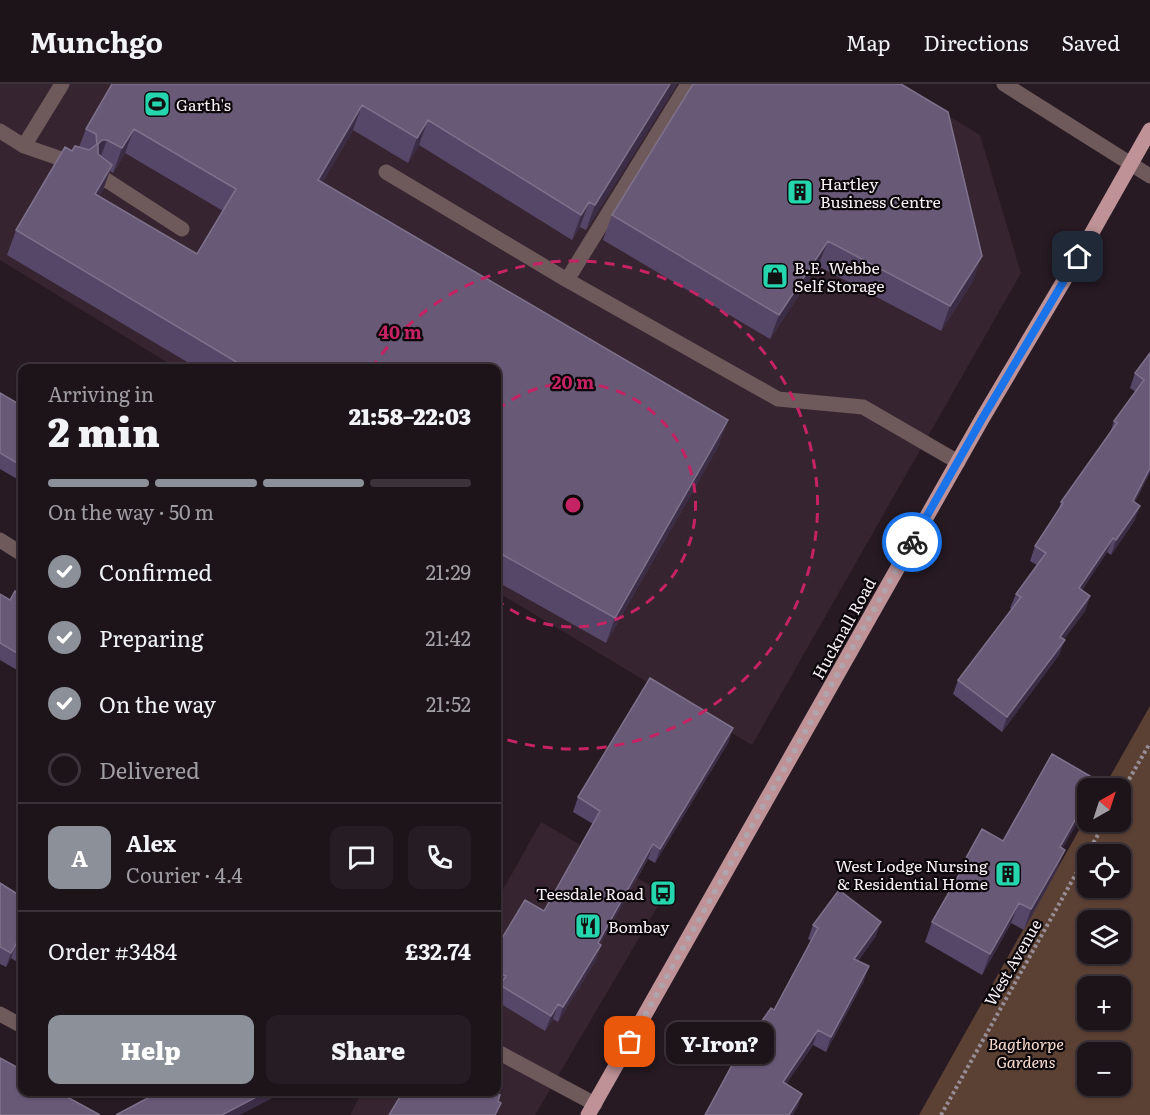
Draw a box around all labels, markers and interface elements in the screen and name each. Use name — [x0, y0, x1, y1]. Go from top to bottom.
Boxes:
text: Munchgo — [30, 20, 163, 62]
text: Map — [846, 26, 891, 57]
text: Directions — [924, 26, 1029, 57]
text: Saved — [1062, 26, 1120, 57]
sports icon: Garth's — [142, 89, 172, 119]
place label: Garth's — [176, 92, 231, 116]
place label: Hartley Business Centre — [820, 171, 941, 213]
building icon: Hartley Business Centre — [785, 177, 815, 207]
pin — [1052, 231, 1103, 282]
icon: home — [1061, 240, 1094, 273]
place label: B.E. Webbe Self Storage — [794, 255, 885, 297]
shop icon: B.E. Webbe Self Storage — [760, 261, 790, 291]
text: 40 m — [378, 318, 422, 345]
text: 20 m — [552, 368, 594, 395]
text: Arriving in — [48, 378, 154, 408]
text: 21:58–22:03 — [349, 399, 471, 432]
text: 2 min — [48, 401, 160, 459]
centre of rings — [563, 495, 583, 515]
text: On the way · 50 m — [48, 496, 214, 526]
courier — [882, 512, 942, 572]
icon: bike — [896, 526, 929, 559]
icon: check — [48, 555, 81, 588]
text: Confirmed — [99, 555, 212, 588]
text: 21:29 — [426, 556, 471, 586]
street label: Hucknall Road — [805, 573, 881, 683]
icon: check — [48, 621, 81, 654]
text: Preparing — [99, 621, 203, 654]
text: 21:42 — [425, 622, 471, 652]
icon: check — [48, 687, 81, 720]
text: On the way — [99, 687, 216, 720]
text: 21:52 — [426, 688, 471, 718]
text: Delivered — [99, 753, 200, 786]
north arrow — [1077, 778, 1131, 832]
map controls — [1077, 778, 1131, 1096]
text: Alex — [126, 826, 176, 859]
button: chat — [330, 826, 393, 889]
button: phone — [408, 826, 471, 889]
text: A — [71, 841, 88, 874]
button: locate — [1077, 844, 1131, 898]
place label: West Lodge Nursing & Residential Home — [835, 853, 988, 895]
text: Courier · 4.4 — [126, 859, 243, 889]
building icon: West Lodge Nursing & Residential Home — [993, 859, 1023, 889]
bus stop icon: Teesdale Road — [648, 878, 678, 908]
place label: Teesdale Road — [536, 881, 644, 905]
button: layers — [1077, 910, 1131, 964]
restaurant icon: Bombay — [573, 911, 603, 941]
place label: Bombay — [608, 914, 670, 938]
street label: West Avenue — [977, 914, 1047, 1010]
text: Order #3484 — [48, 934, 177, 967]
text: £32.74 — [405, 934, 471, 967]
button: + — [1077, 976, 1131, 1030]
button: Help — [48, 1015, 254, 1084]
button: Share — [266, 1015, 471, 1084]
pin — [604, 1016, 655, 1067]
callout: Y-Iron? — [666, 1021, 774, 1063]
icon: bag — [613, 1025, 646, 1058]
text: Y-Iron? — [681, 1028, 759, 1058]
park label: Bagthorpe Gardens — [988, 1031, 1064, 1073]
button: − — [1077, 1042, 1131, 1096]

